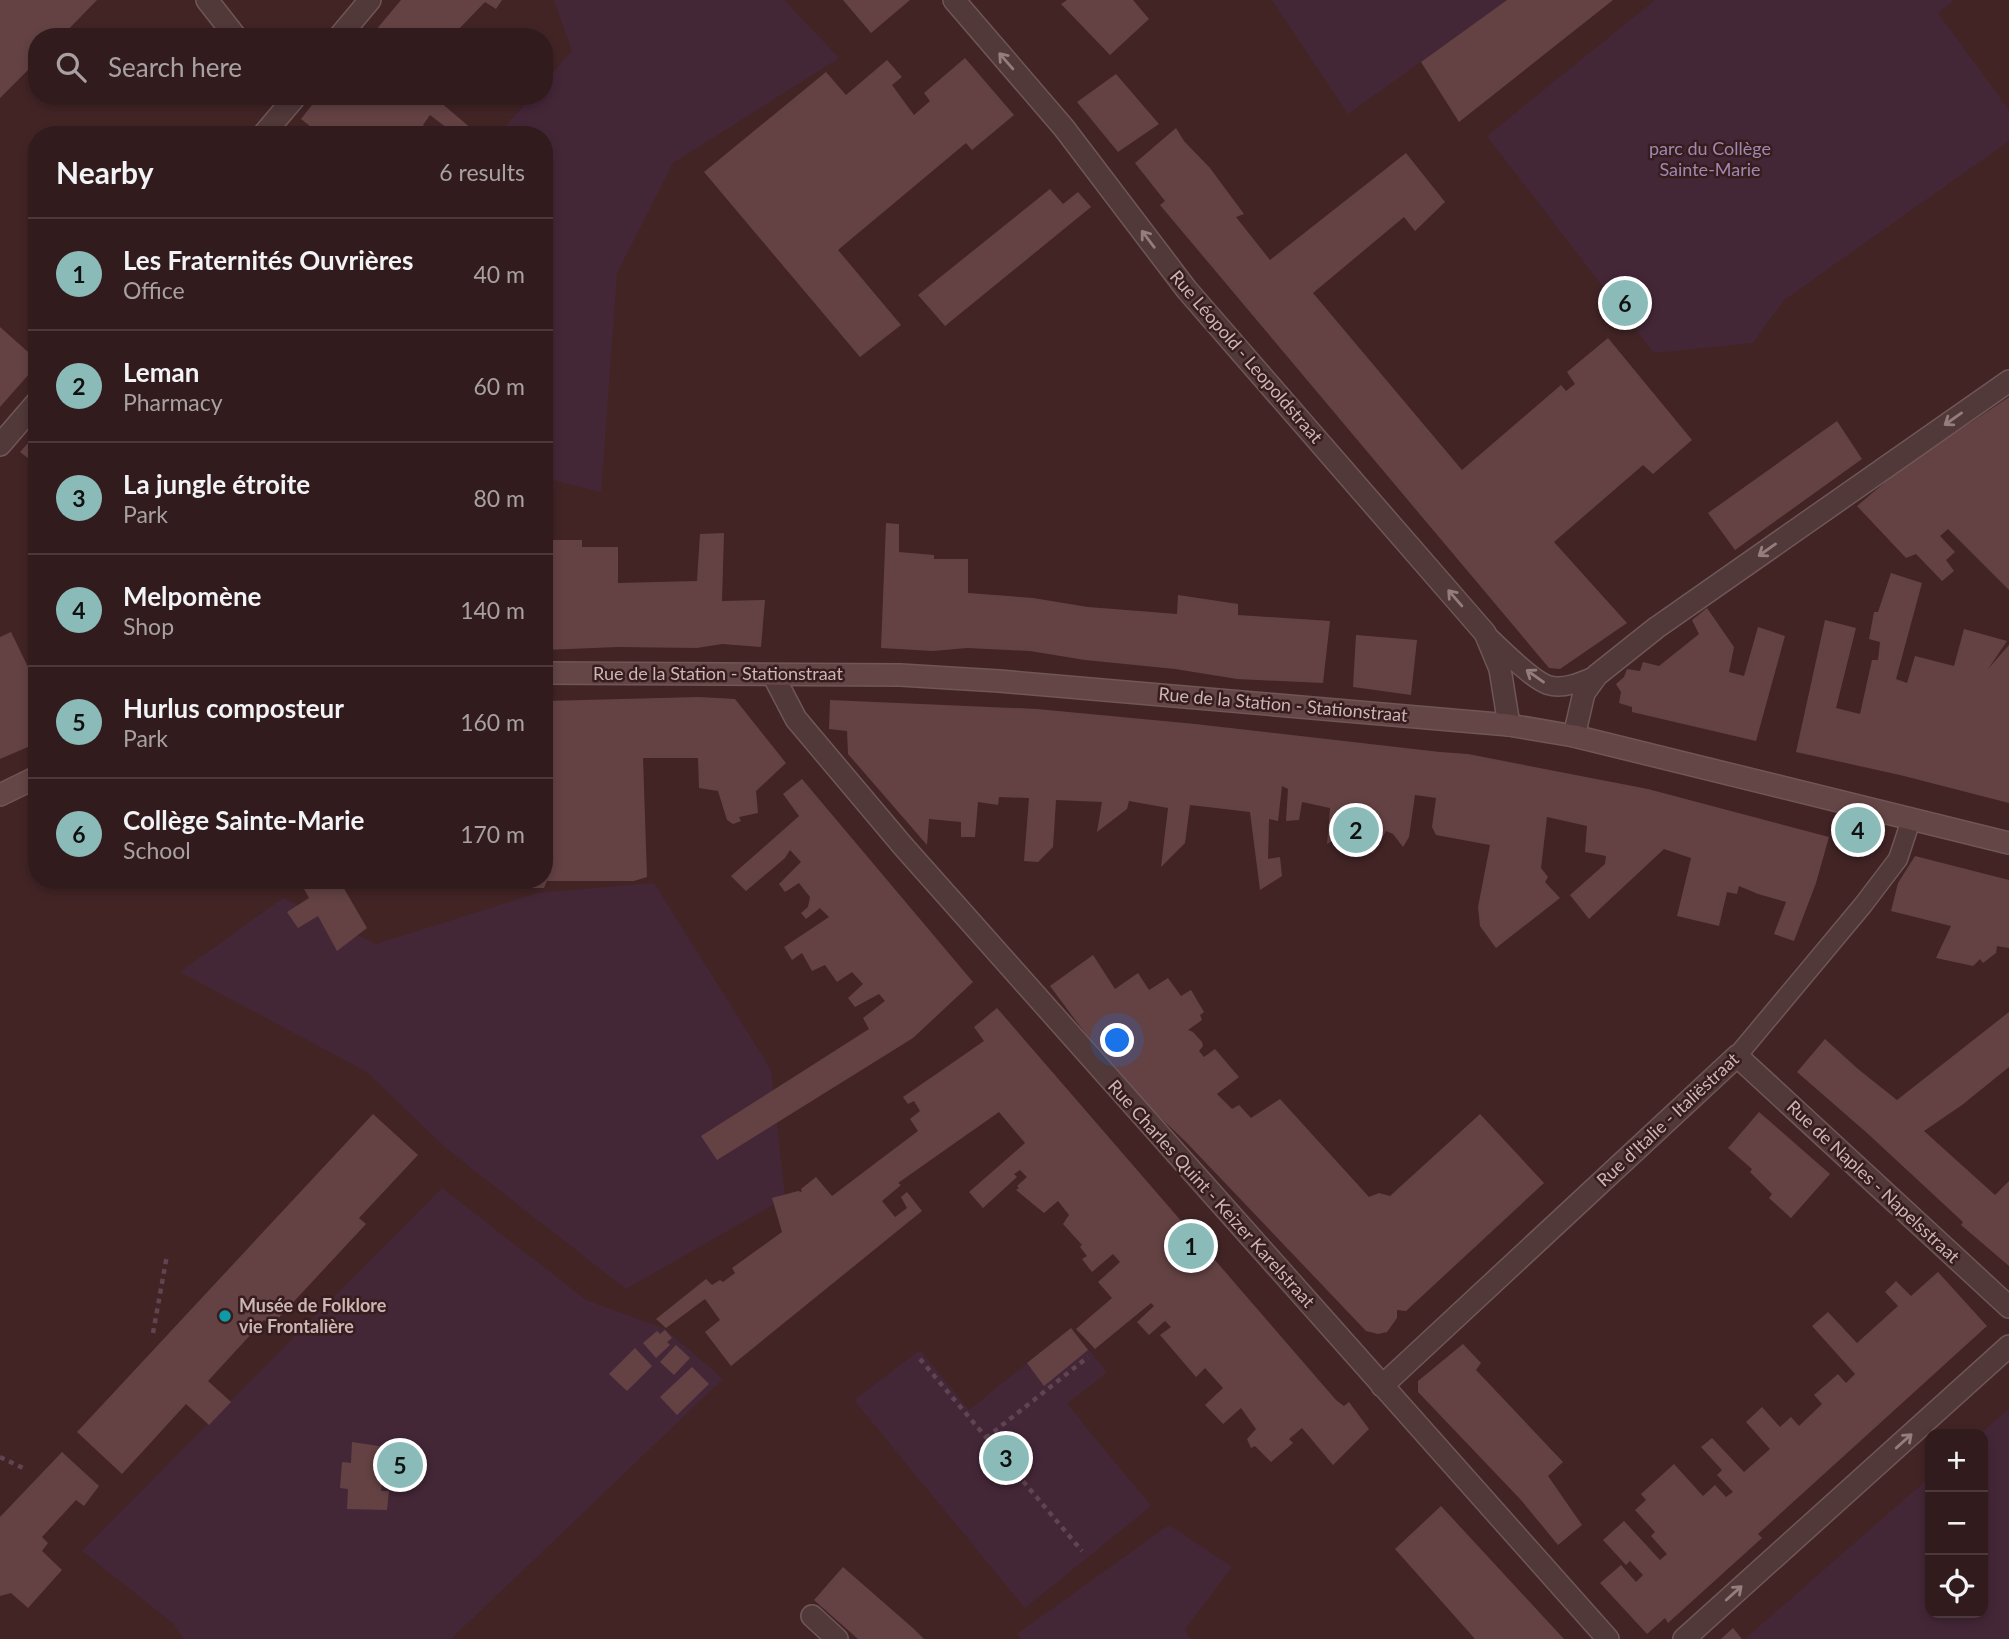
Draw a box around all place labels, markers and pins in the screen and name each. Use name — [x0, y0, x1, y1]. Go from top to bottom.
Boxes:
pin: 6 — [1602, 277, 1648, 329]
pin: 2 — [1333, 804, 1379, 856]
pin: 4 — [1835, 804, 1881, 856]
pin: 1 — [1168, 1220, 1214, 1272]
place label: Musée de Folklore vie Frontalière — [239, 1294, 387, 1337]
marker: Musée de Folklore vie Frontalière — [217, 1308, 233, 1324]
pin: 3 — [983, 1432, 1029, 1484]
pin: 5 — [377, 1439, 423, 1491]

